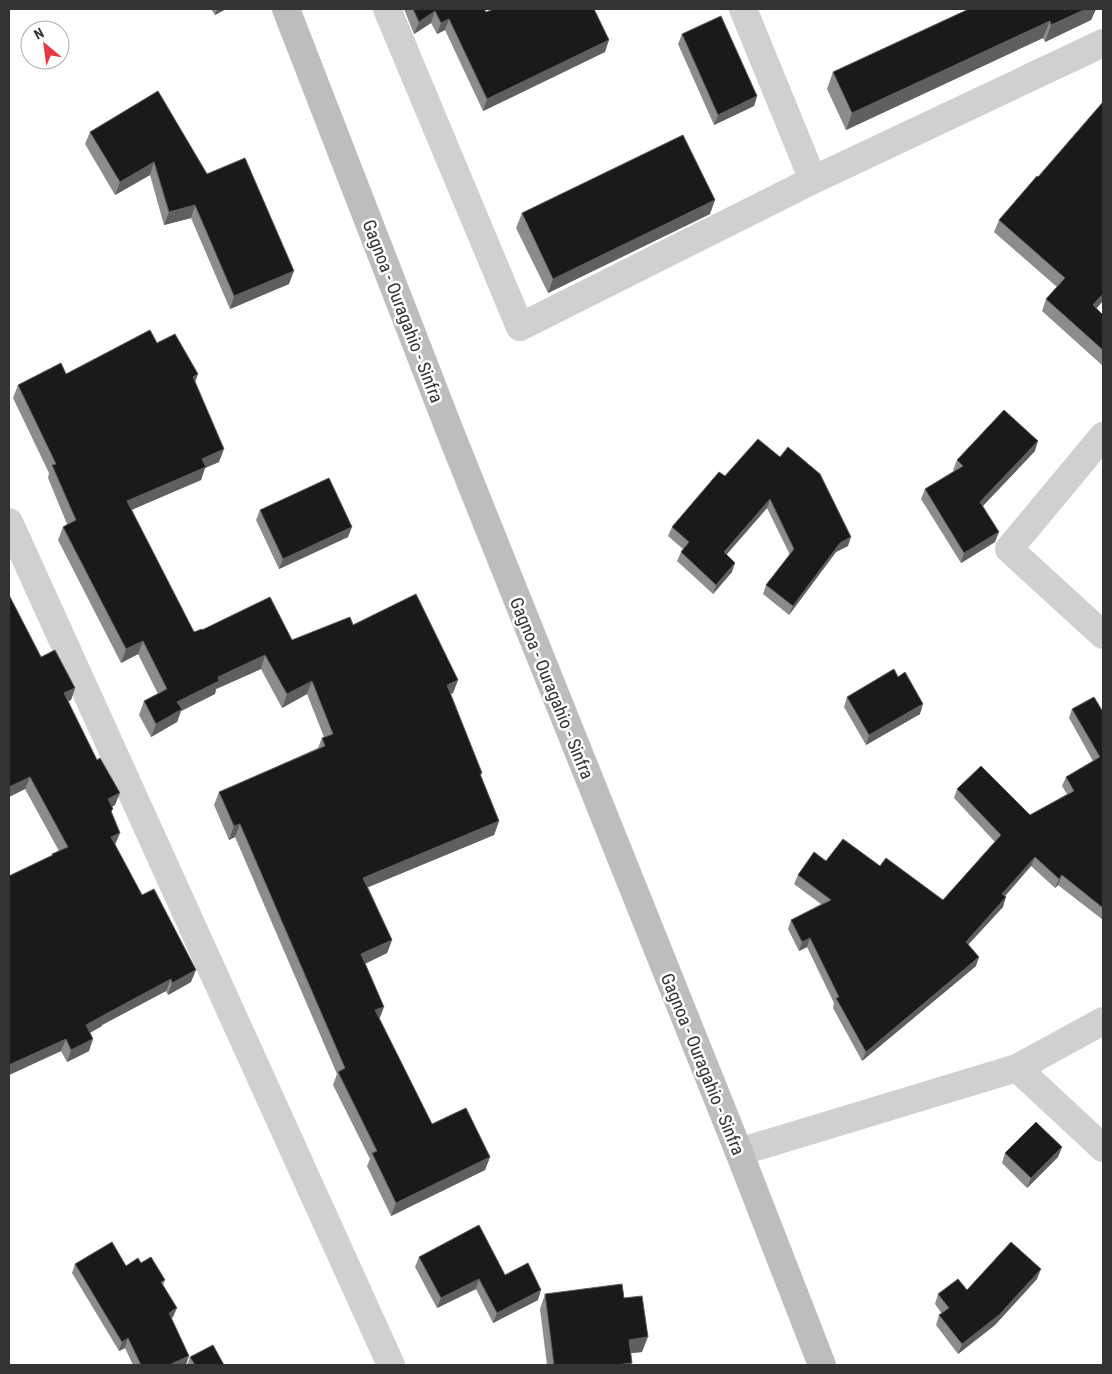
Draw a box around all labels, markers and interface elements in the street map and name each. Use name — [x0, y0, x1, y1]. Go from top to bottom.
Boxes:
north arrow — [20, 20, 70, 70]
text: N — [31, 25, 46, 43]
street label: Gagnoa - Ouragahio - Sinfra — [358, 217, 448, 405]
street label: Gagnoa - Ouragahio - Sinfra — [506, 594, 598, 782]
street label: Gagnoa - Ouragahio - Sinfra — [657, 970, 749, 1158]

